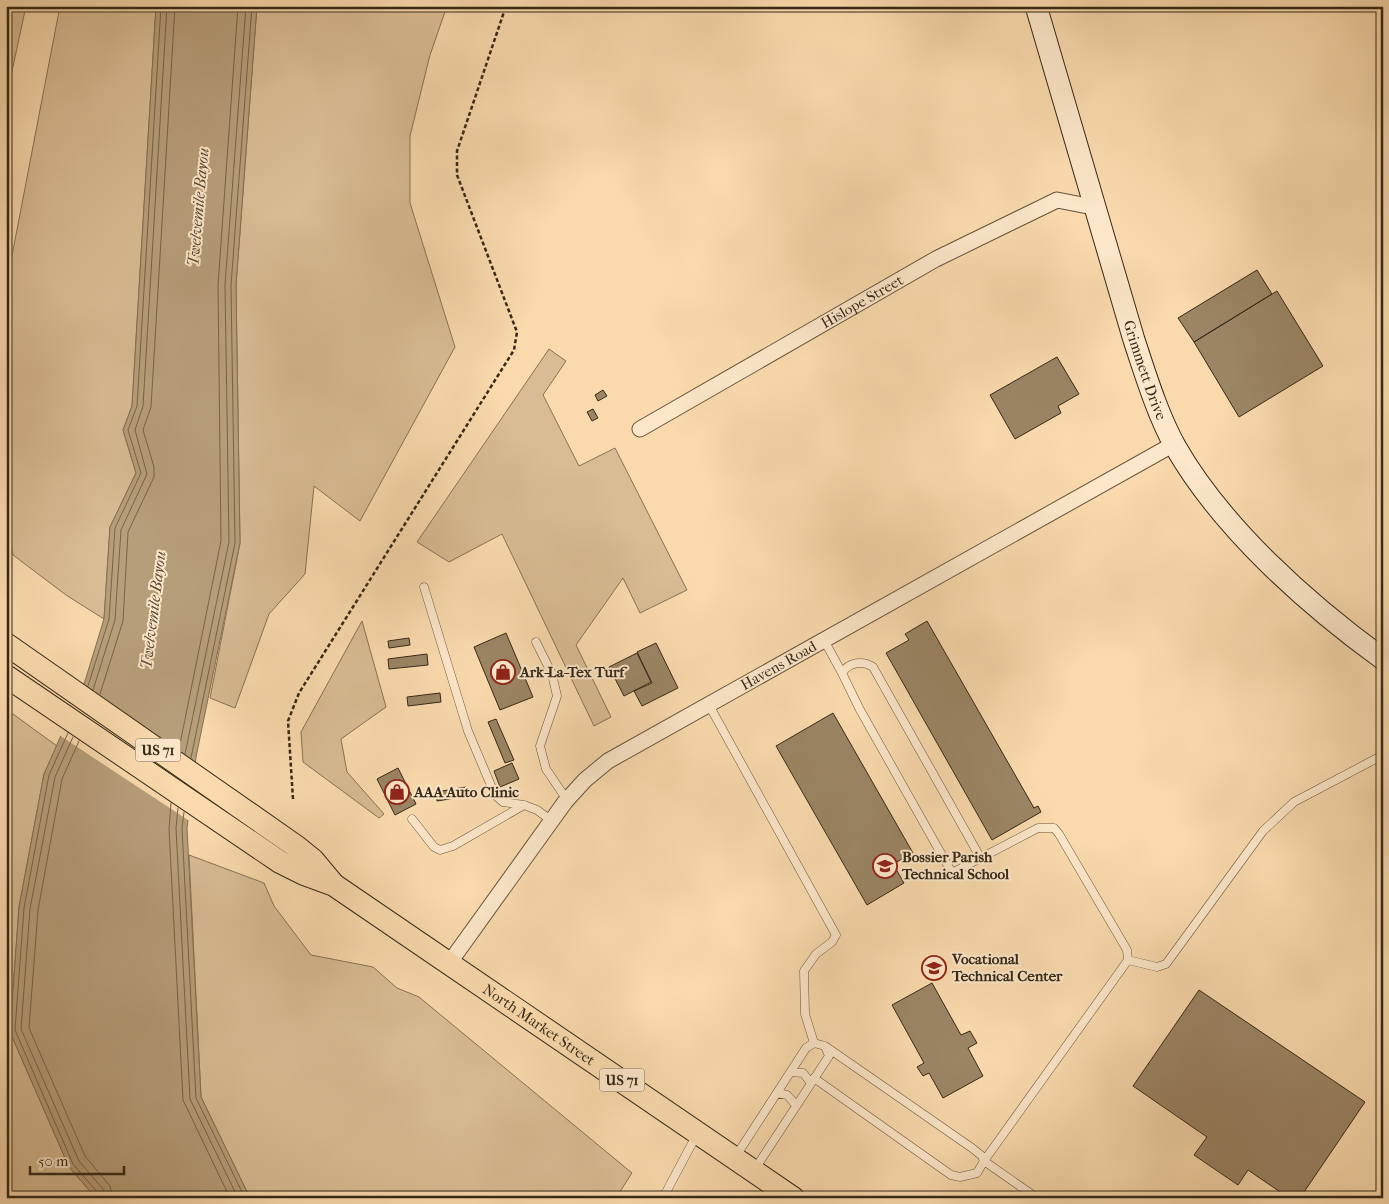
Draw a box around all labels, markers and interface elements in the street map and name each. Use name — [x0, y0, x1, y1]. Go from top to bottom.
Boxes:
water label: Twelvemile Bayou — [183, 147, 213, 267]
street label: Hislope Street — [818, 271, 907, 332]
street label: Grimmett Drive — [1120, 318, 1171, 423]
water label: Twelvemile Bayou — [136, 550, 170, 670]
street label: Havens Road — [737, 637, 820, 694]
shop icon: Ark-La-Tex Turf — [490, 659, 516, 685]
place label: Ark-La-Tex Turf — [519, 663, 628, 681]
road number: US 71 — [136, 738, 180, 762]
shop icon: AAA Auto Clinic — [384, 779, 410, 805]
place label: AAA Auto Clinic — [413, 783, 519, 801]
place label: Bossier Parish Technical School — [901, 848, 1010, 883]
school or university icon: Bossier Parish Technical School — [872, 853, 898, 879]
place label: Vocational Technical Center — [951, 950, 1063, 985]
school or university icon: Vocational Technical Center — [921, 955, 947, 981]
street label: North Market Street — [479, 980, 599, 1070]
road number: US 71 — [600, 1068, 644, 1092]
scale bar — [30, 1144, 124, 1176]
text: 50 m — [38, 1152, 69, 1170]

